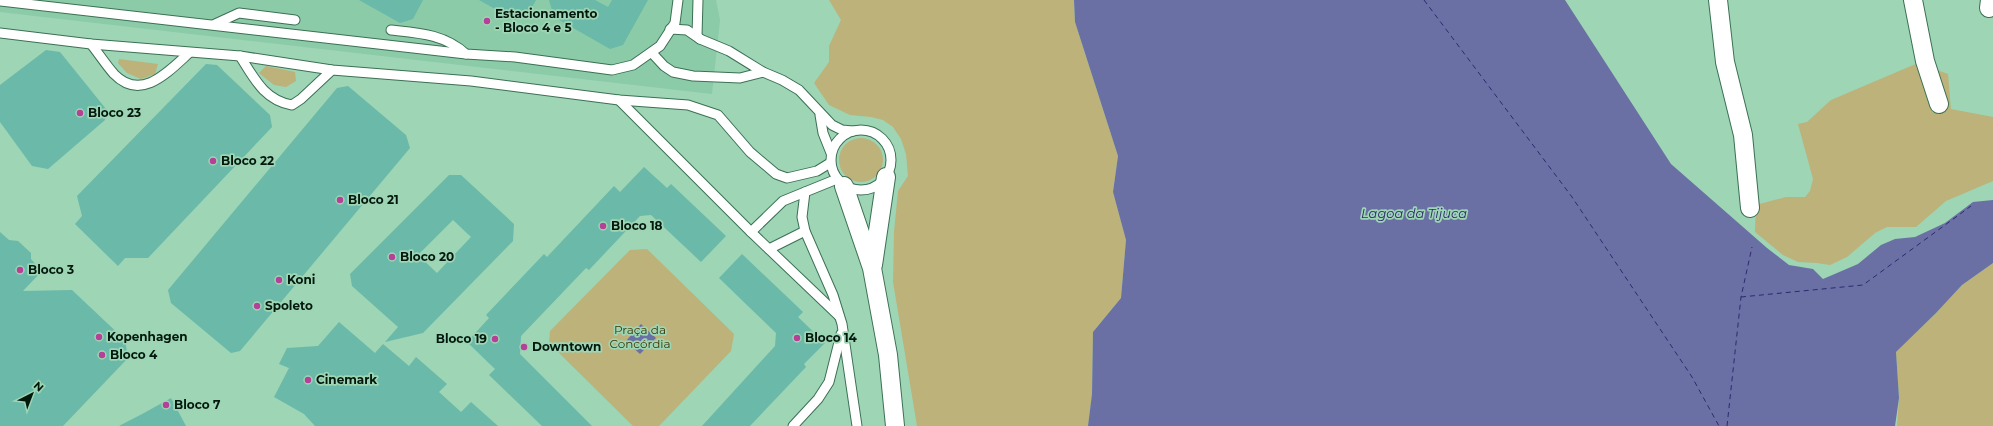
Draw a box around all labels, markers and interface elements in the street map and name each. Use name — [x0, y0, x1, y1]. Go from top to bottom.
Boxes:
place label: Estacionamento - Bloco 4 e 5 — [495, 6, 598, 35]
marker: Estacionamento - Bloco 4 e 5 — [482, 16, 492, 26]
place label: Bloco 23 — [88, 105, 141, 120]
marker: Bloco 23 — [75, 108, 85, 118]
place label: Bloco 22 — [221, 153, 274, 168]
marker: Bloco 22 — [208, 156, 218, 166]
place label: Bloco 21 — [348, 192, 399, 207]
marker: Bloco 21 — [335, 195, 345, 205]
water label: Lagoa da Tijuca — [1361, 205, 1467, 221]
place label: Bloco 18 — [611, 218, 663, 233]
marker: Bloco 18 — [598, 221, 608, 231]
place label: Bloco 20 — [400, 249, 454, 264]
marker: Bloco 20 — [387, 252, 397, 262]
place label: Bloco 3 — [28, 262, 74, 277]
marker: Bloco 3 — [15, 265, 25, 275]
place label: Koni — [287, 272, 315, 287]
marker: Koni — [274, 275, 284, 285]
place label: Spoleto — [265, 298, 313, 313]
marker: Spoleto — [252, 301, 262, 311]
park label: Praça da Concórdia — [609, 322, 671, 351]
place label: Kopenhagen — [107, 329, 188, 344]
place label: Bloco 14 — [805, 330, 858, 345]
place label: Bloco 19 — [436, 331, 487, 346]
marker: Kopenhagen — [94, 332, 104, 342]
marker: Bloco 14 — [792, 333, 802, 343]
marker: Bloco 19 — [490, 334, 500, 344]
place label: Downtown — [532, 339, 601, 354]
marker: Downtown — [519, 342, 529, 352]
place label: Bloco 4 — [110, 347, 158, 362]
marker: Bloco 4 — [97, 350, 107, 360]
place label: Cinemark — [316, 372, 377, 387]
north arrow — [12, 374, 52, 414]
marker: Cinemark — [303, 375, 313, 385]
text: N — [31, 378, 47, 395]
place label: Bloco 7 — [174, 397, 221, 412]
marker: Bloco 7 — [161, 400, 171, 410]

